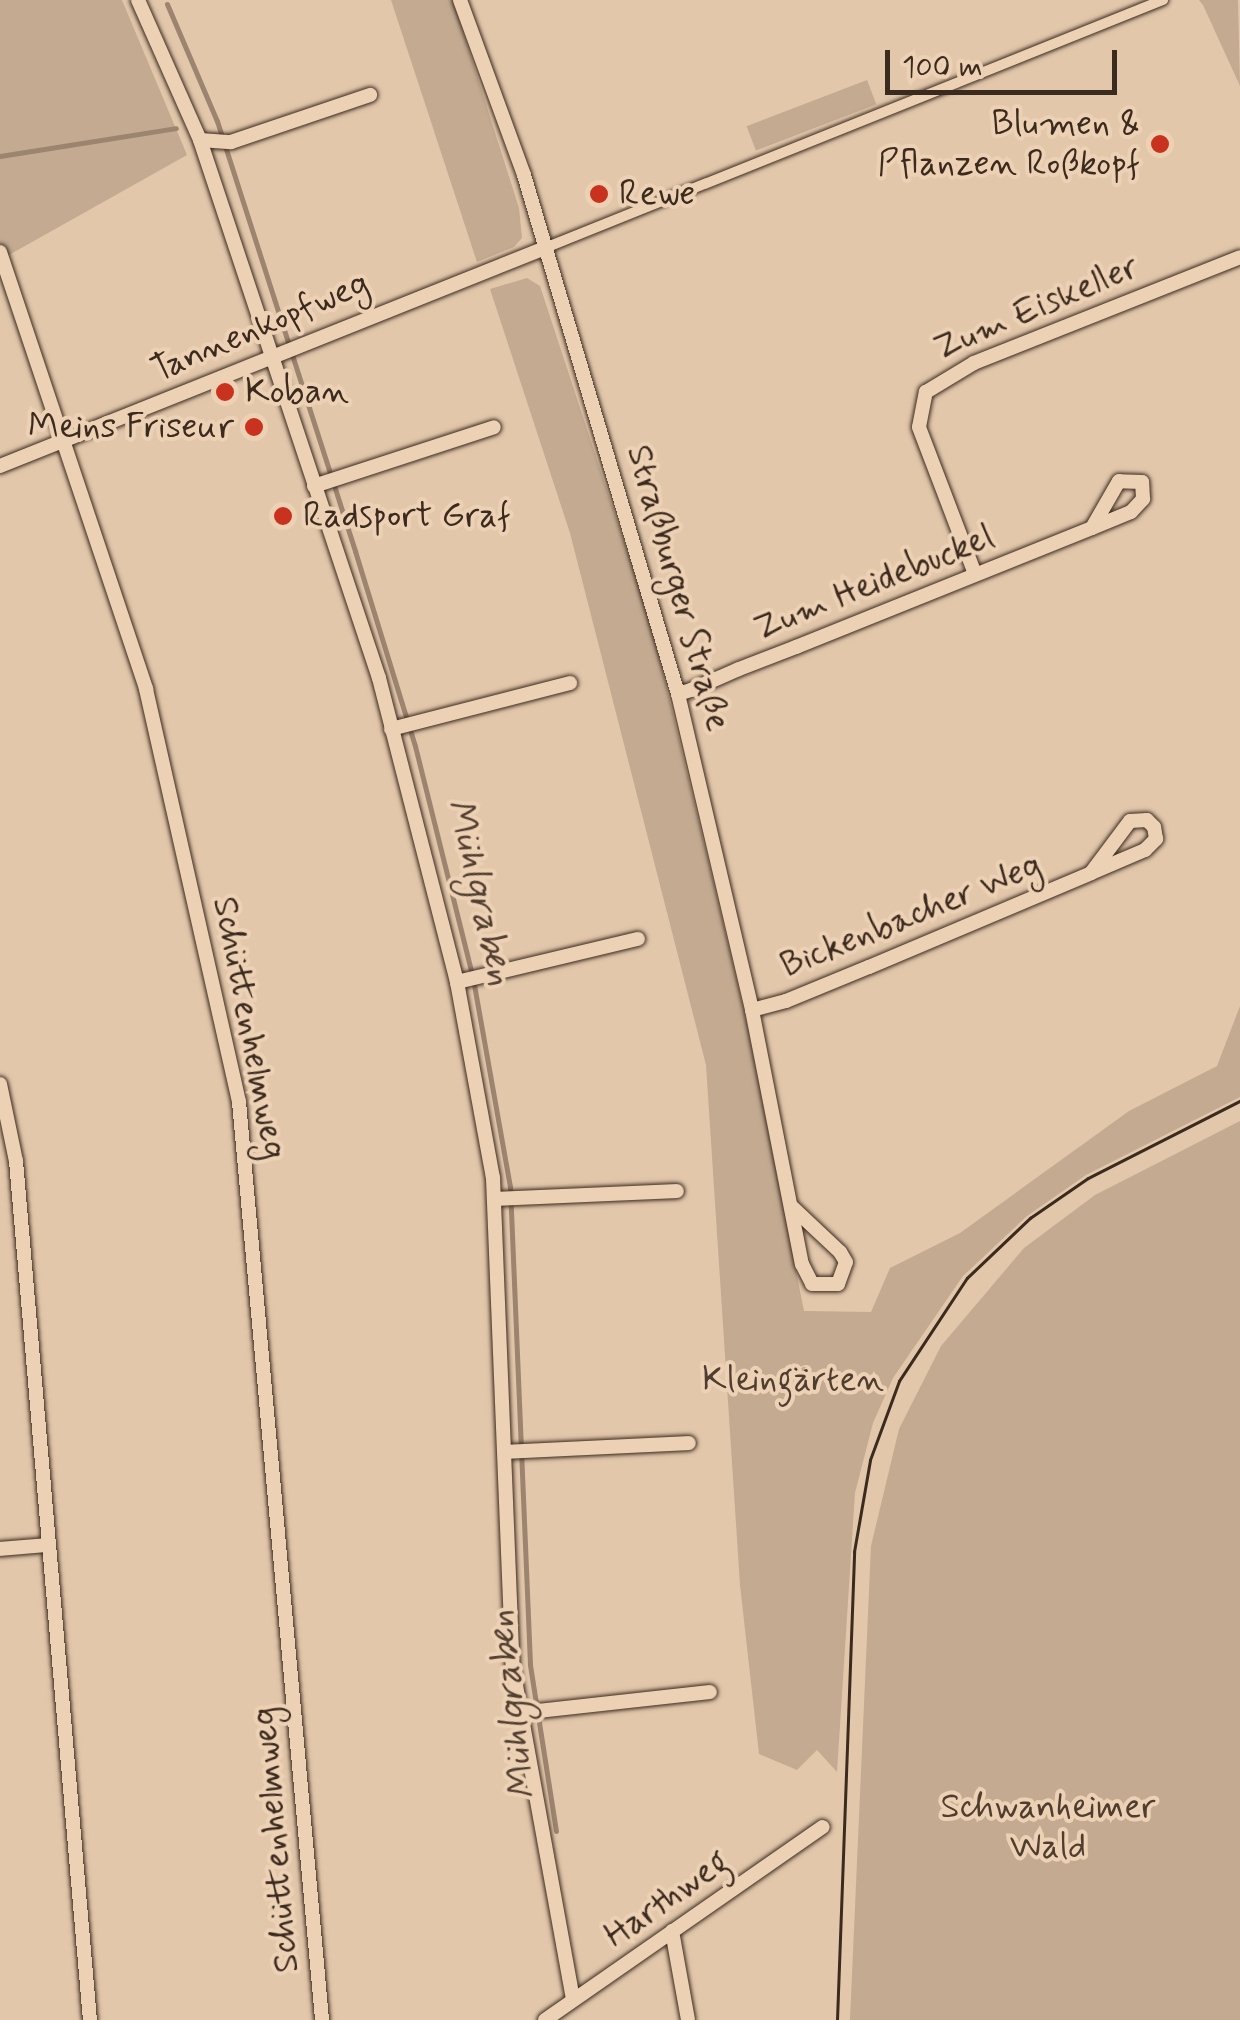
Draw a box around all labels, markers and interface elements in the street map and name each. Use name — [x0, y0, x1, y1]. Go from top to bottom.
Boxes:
scale bar — [890, 30, 1122, 92]
text: 100 m — [902, 48, 983, 87]
place label: Blumen & Pflanzen Roßkopf — [876, 103, 1140, 185]
marker: Blumen & Pflanzen Roßkopf — [1149, 133, 1171, 155]
place label: Rewe — [619, 173, 695, 215]
marker: Rewe — [588, 183, 610, 205]
street label: Zum Eiskeller — [930, 247, 1142, 369]
street label: Tannenkopfweg — [145, 262, 375, 392]
place label: Koban — [245, 371, 349, 413]
marker: Koban — [214, 381, 236, 403]
place label: Meins Friseur — [31, 406, 234, 448]
marker: Meins Friseur — [243, 416, 265, 438]
street label: Straßburger Straße — [617, 440, 739, 736]
place label: Radsport Graf — [303, 495, 511, 537]
marker: Radsport Graf — [272, 505, 294, 527]
street label: Zum Heidebuckel — [748, 516, 1000, 650]
water label: Mühlgraben — [435, 794, 523, 990]
street label: Bickenbacher Weg — [774, 844, 1048, 988]
street label: Schüttenhelmweg — [203, 893, 295, 1163]
park label: Kleingärten — [702, 1359, 884, 1401]
water label: Mühlgraben — [479, 1608, 547, 1802]
street label: Schüttenhelmweg — [243, 1705, 309, 1975]
park label: Schwanheimer Wald — [940, 1786, 1156, 1868]
street label: Harthweg — [597, 1841, 737, 1957]

